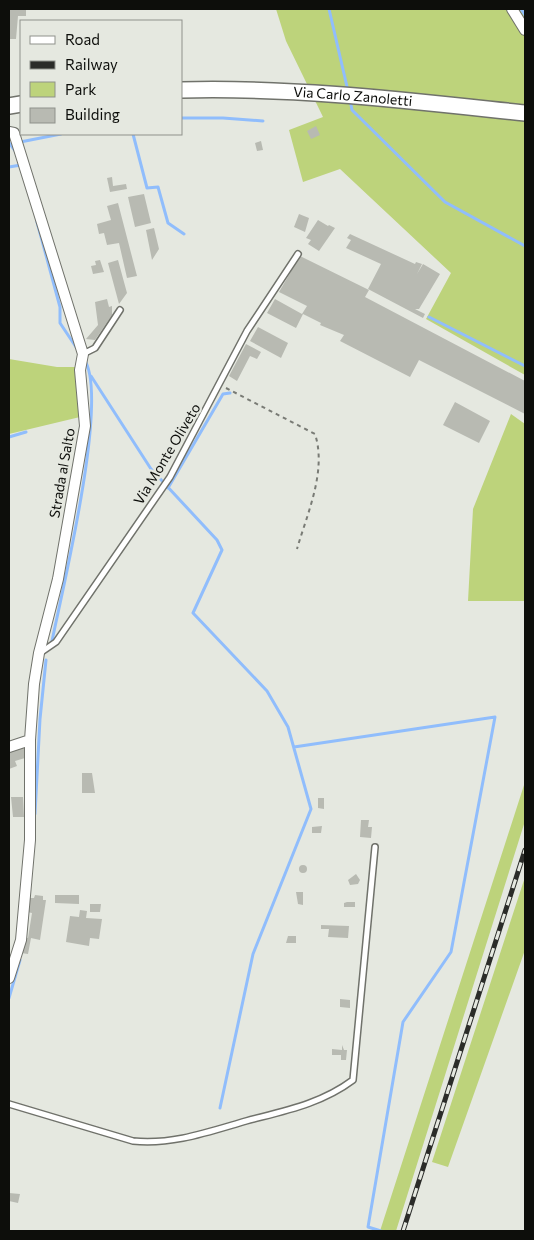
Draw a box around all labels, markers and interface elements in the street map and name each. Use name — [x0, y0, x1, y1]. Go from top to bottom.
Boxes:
legend — [20, 20, 182, 135]
text: Road — [65, 30, 100, 48]
text: Railway — [65, 55, 118, 73]
text: Park — [65, 80, 96, 98]
street label: Via Carlo Zanoletti — [293, 83, 413, 109]
text: Building — [65, 105, 120, 123]
street label: Via Monte Oliveto — [130, 400, 204, 508]
street label: Strada al Salto — [45, 426, 78, 519]

